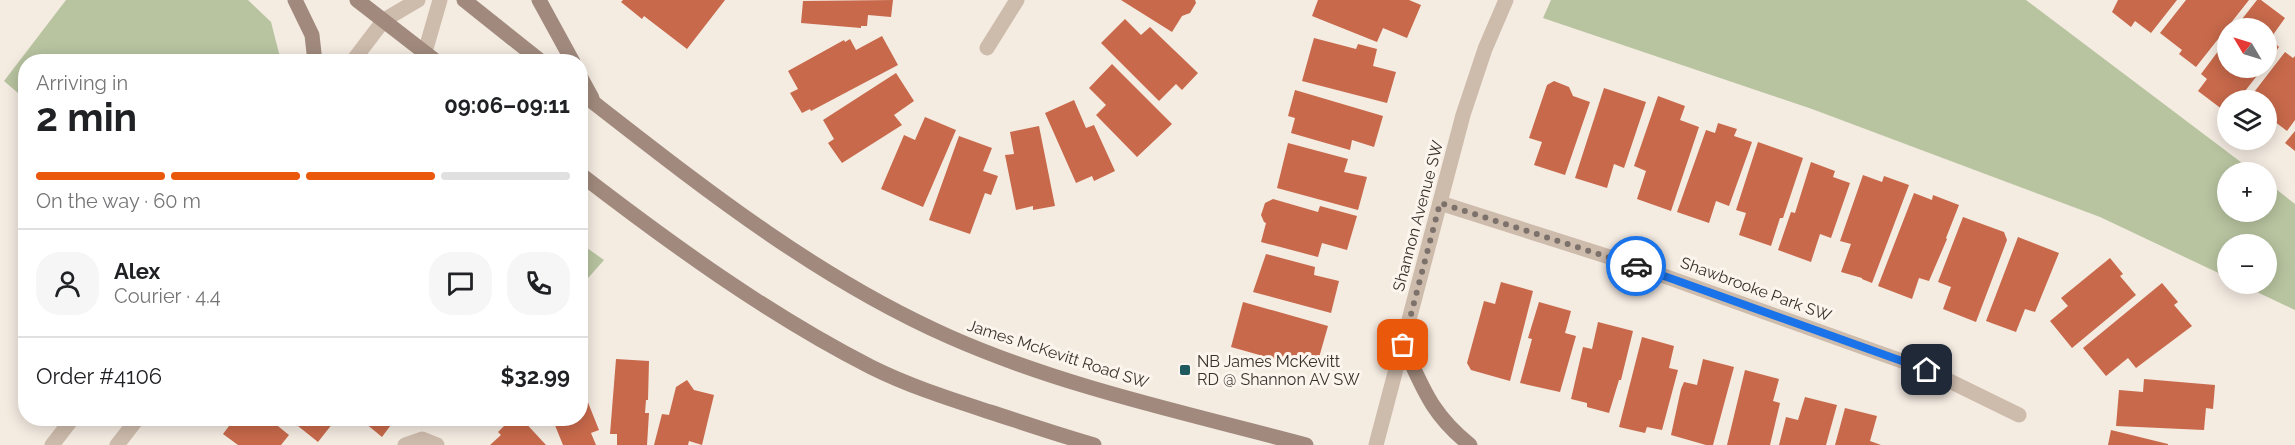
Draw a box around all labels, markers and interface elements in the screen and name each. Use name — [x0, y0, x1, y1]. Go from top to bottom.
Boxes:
north arrow — [2217, 18, 2277, 78]
map controls — [2217, 18, 2277, 294]
text: Arriving in — [36, 71, 128, 95]
button: layers — [2217, 90, 2277, 150]
text: 09:06–09:11 — [444, 92, 570, 118]
text: 2 min — [36, 94, 137, 140]
street label: Shannon Avenue SW — [1389, 138, 1447, 293]
button: + — [2217, 162, 2277, 222]
text: On the way · 60 m — [36, 189, 201, 213]
button: − — [2217, 234, 2277, 294]
courier — [1606, 236, 1666, 296]
icon: car — [1620, 250, 1653, 283]
button: person — [36, 252, 99, 315]
button: chat — [429, 252, 492, 315]
button: phone — [507, 252, 570, 315]
street label: Shawbrooke Park SW — [1678, 253, 1834, 325]
text: Alex — [114, 258, 160, 284]
text: Courier · 4.4 — [114, 284, 221, 308]
street label: James McKevitt Road SW — [965, 316, 1151, 392]
pin — [1377, 319, 1428, 370]
icon: bag — [1386, 328, 1419, 361]
pin — [1901, 344, 1952, 395]
place label: NB James McKevitt RD @ Shannon AV SW — [1197, 352, 1360, 389]
icon: home — [1910, 353, 1943, 386]
text: Order #4106 — [36, 363, 162, 389]
text: $32.99 — [501, 363, 570, 389]
marker: NB James McKevitt RD @ Shannon AV SW — [1178, 363, 1192, 377]

